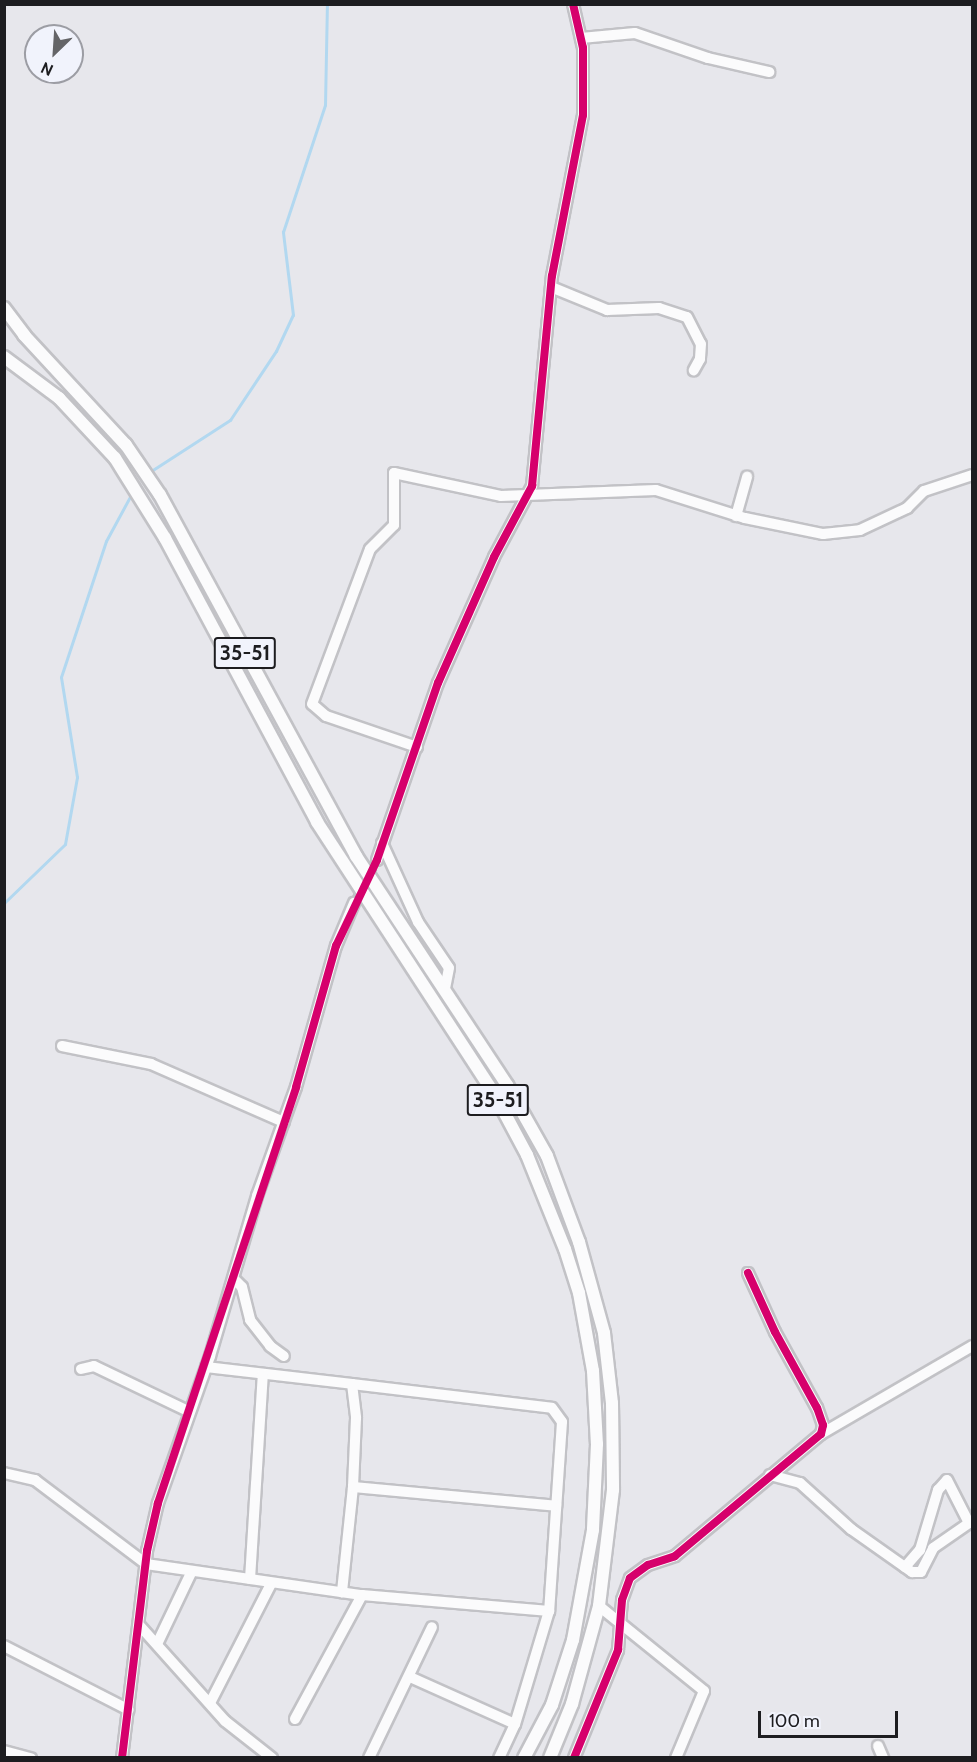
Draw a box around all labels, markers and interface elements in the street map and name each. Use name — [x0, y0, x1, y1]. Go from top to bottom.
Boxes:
north arrow — [24, 24, 84, 84]
text: N — [38, 58, 56, 80]
road number: 35-51 — [214, 635, 276, 671]
road number: 35-51 — [466, 1082, 530, 1118]
scale bar — [761, 1699, 900, 1737]
text: 100 m — [769, 1710, 820, 1732]

